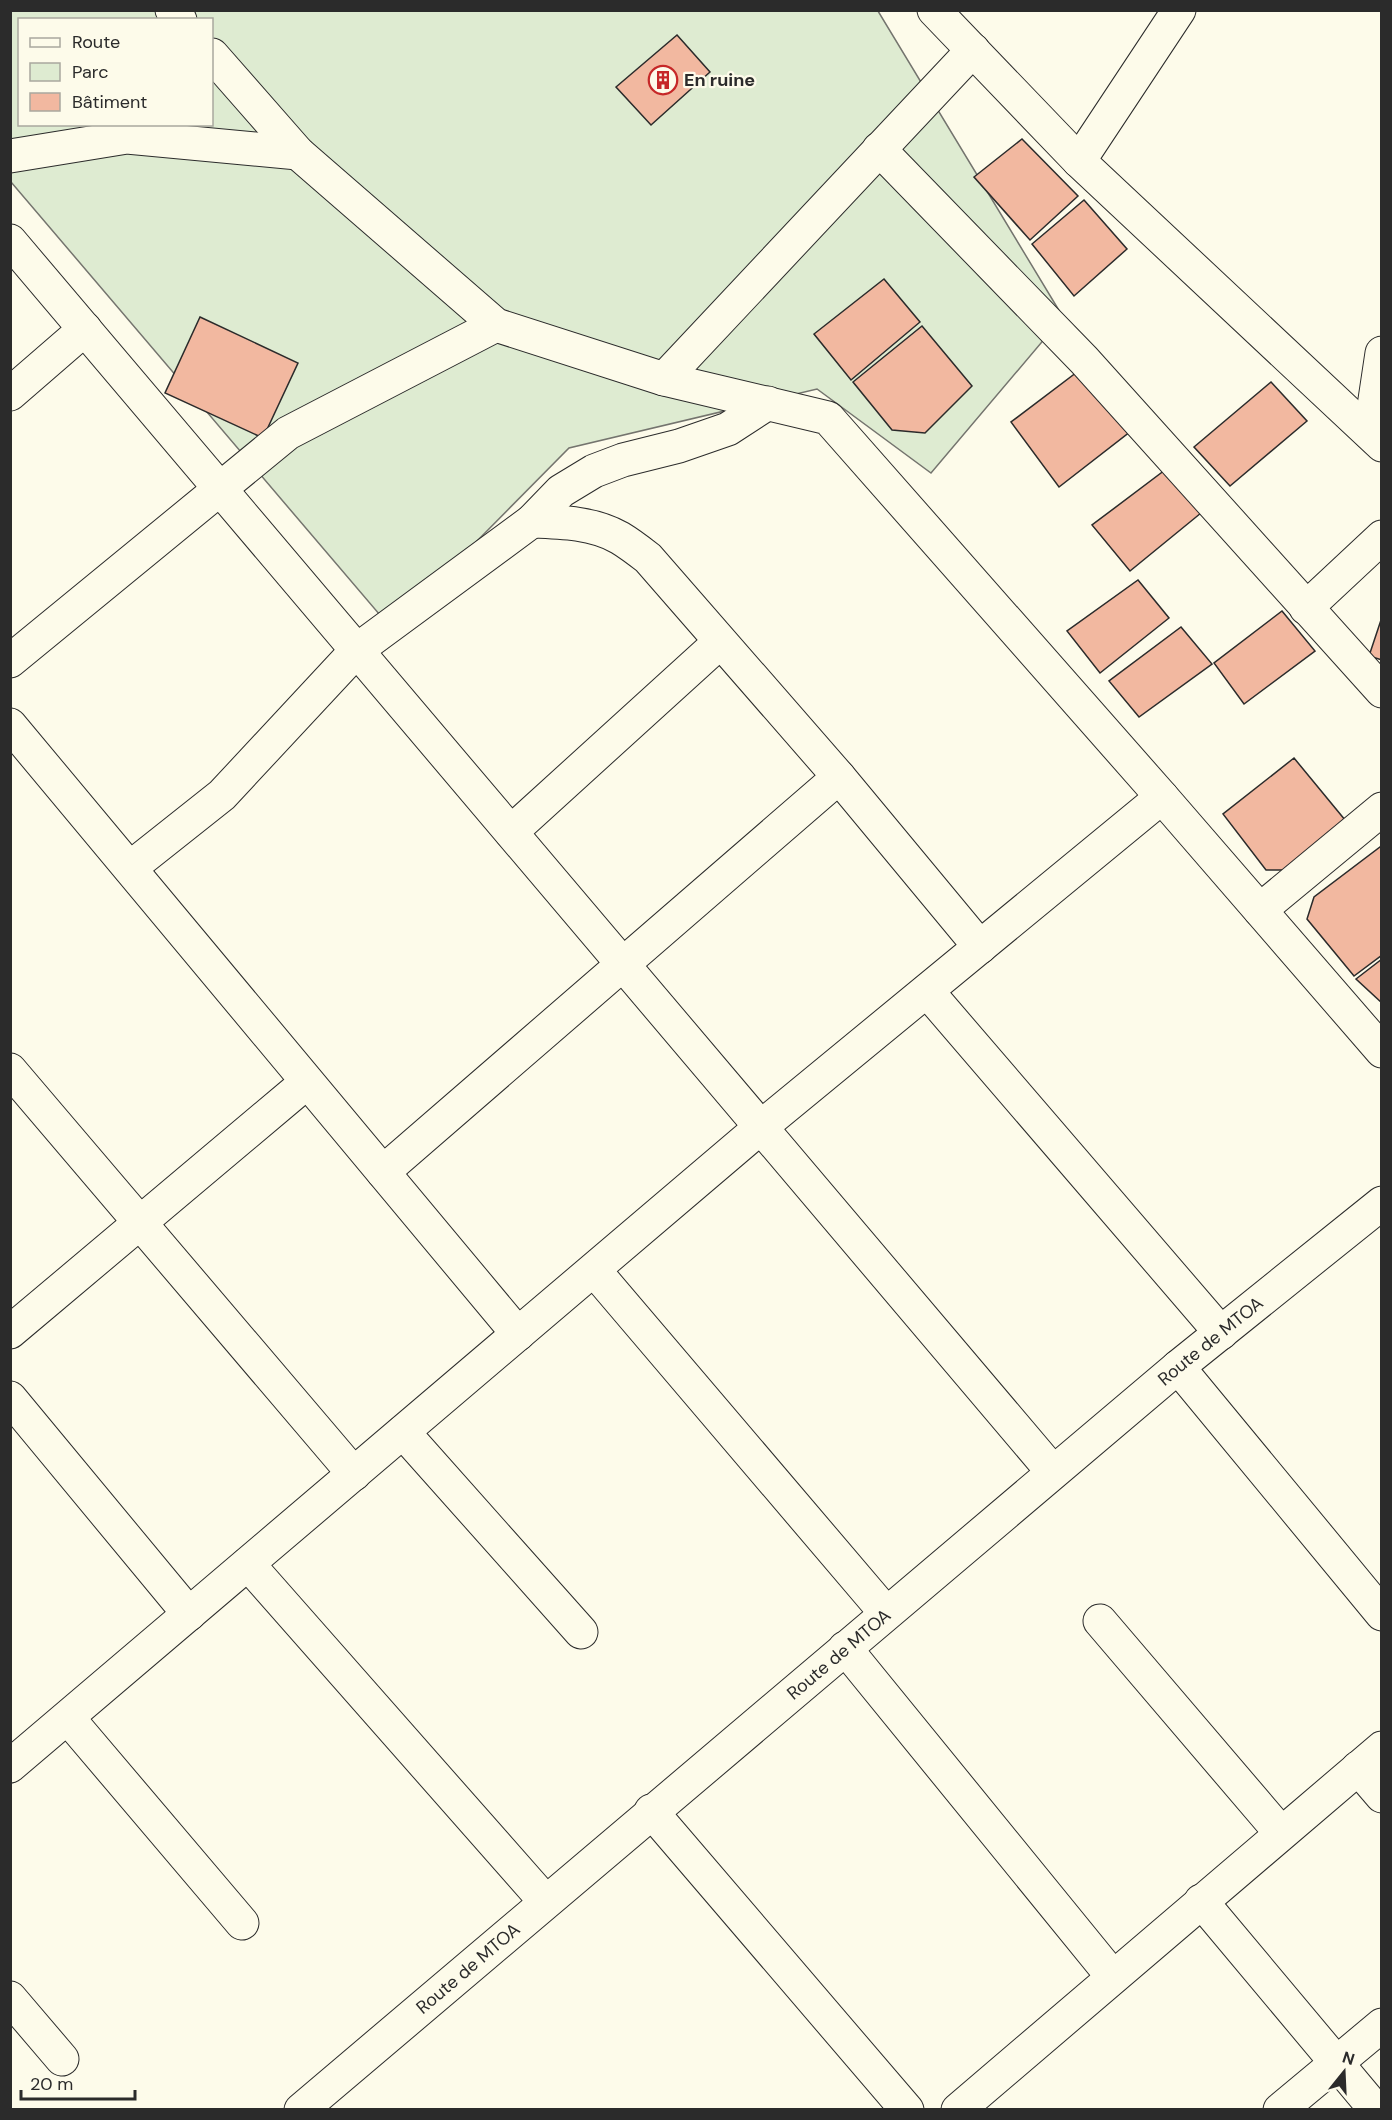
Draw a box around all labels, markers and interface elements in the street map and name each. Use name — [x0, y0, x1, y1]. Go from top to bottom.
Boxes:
legend — [18, 18, 213, 126]
text: Route — [72, 30, 120, 54]
text: Parc — [72, 60, 108, 84]
building icon: En ruine — [647, 64, 679, 96]
place label: En ruine — [684, 68, 755, 92]
text: Bâtiment — [72, 90, 147, 114]
street label: Route de MTOA — [1153, 1291, 1268, 1391]
street label: Route de MTOA — [782, 1603, 896, 1705]
street label: Route de MTOA — [411, 1918, 525, 2019]
north arrow — [1314, 2042, 1374, 2102]
text: N — [1340, 2046, 1357, 2070]
scale bar — [21, 2063, 135, 2101]
text: 20 m — [30, 2072, 73, 2096]

